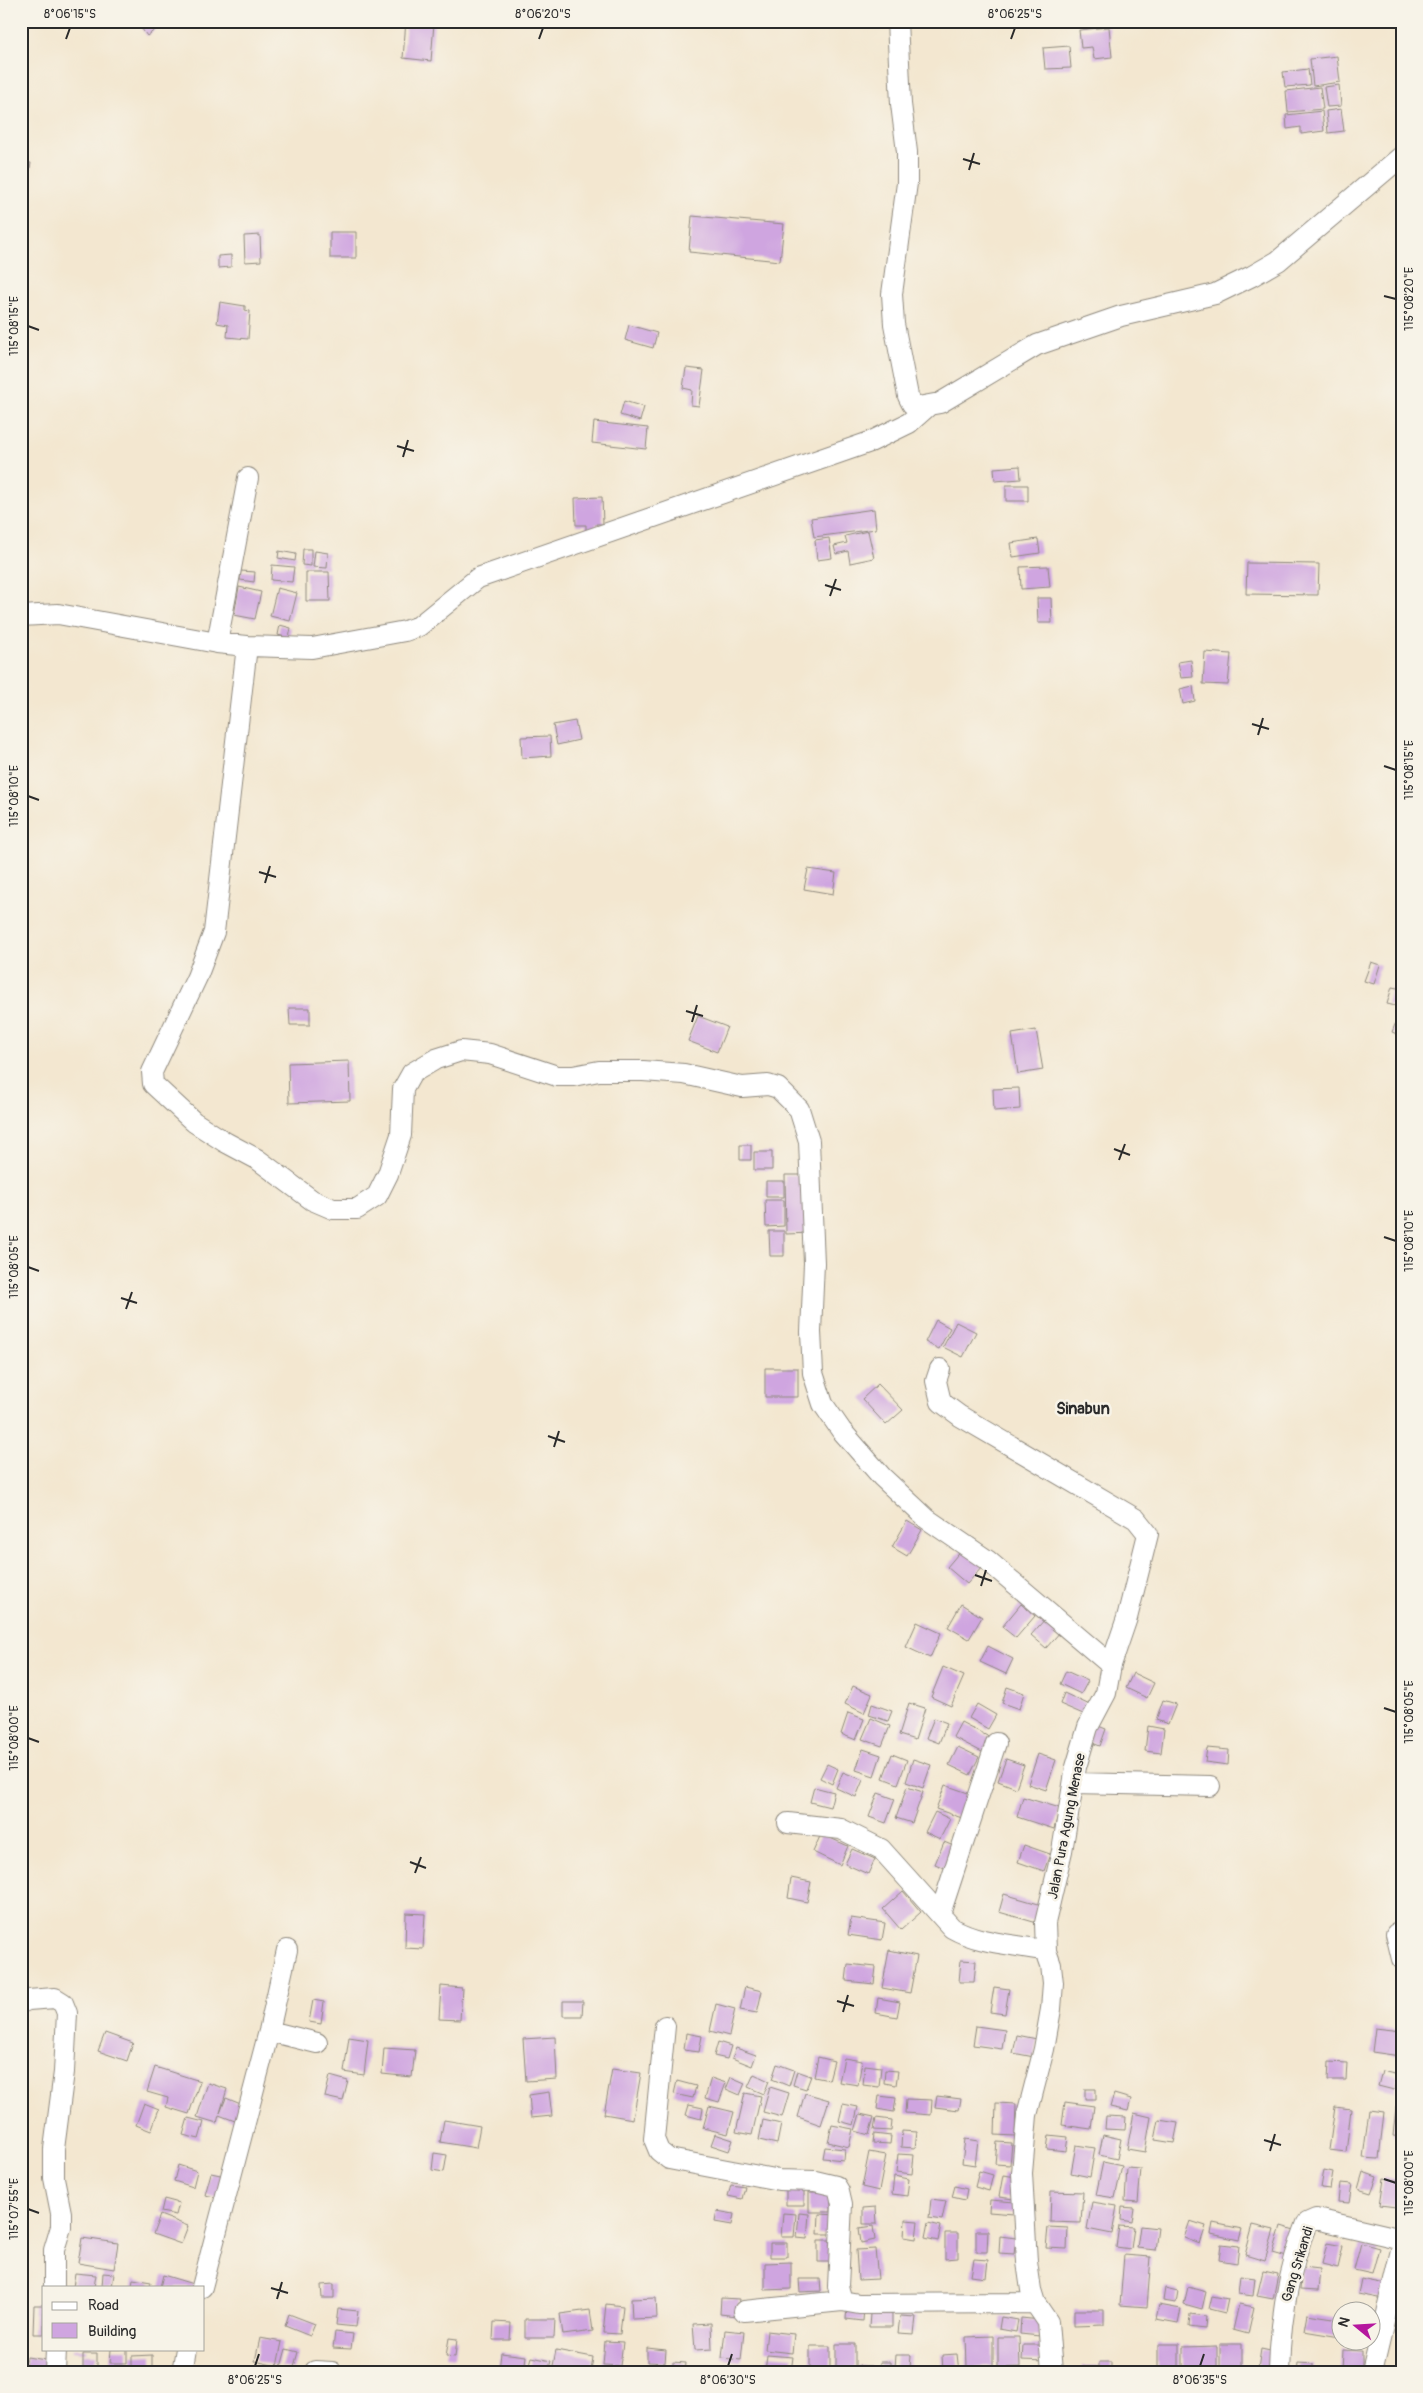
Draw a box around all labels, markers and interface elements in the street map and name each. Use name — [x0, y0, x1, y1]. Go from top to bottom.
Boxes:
text: 8°06'15"S — [44, 7, 96, 22]
text: 8°06'20"S — [515, 7, 571, 22]
text: 8°06'25"S — [988, 7, 1042, 22]
text: 115°08'20"E — [1402, 267, 1417, 331]
text: 115°08'15"E — [7, 296, 22, 356]
text: 115°08'15"E — [1402, 740, 1417, 800]
text: 115°08'10"E — [7, 765, 22, 827]
text: 115°08'10"E — [1402, 1210, 1417, 1272]
text: 115°08'05"E — [7, 1235, 22, 1299]
district label: Sinabun — [1056, 1399, 1110, 1419]
text: 115°08'05"E — [1402, 1680, 1417, 1744]
text: 115°08'00"E — [7, 1705, 22, 1771]
street label: Jalan Pura Agung Menase — [1044, 1752, 1089, 1901]
text: 115°08'00"E — [1402, 2150, 1417, 2216]
text: 115°07'55"E — [7, 2178, 22, 2240]
street label: Gang Srikandi — [1278, 2224, 1317, 2304]
legend — [42, 2286, 205, 2350]
text: Road — [88, 2296, 119, 2315]
north arrow — [1330, 2300, 1380, 2350]
text: N — [1335, 2315, 1354, 2329]
text: Building — [88, 2322, 136, 2341]
text: 8°06'25"S — [228, 2373, 282, 2388]
text: 8°06'30"S — [700, 2373, 756, 2388]
text: 8°06'35"S — [1173, 2373, 1227, 2388]

